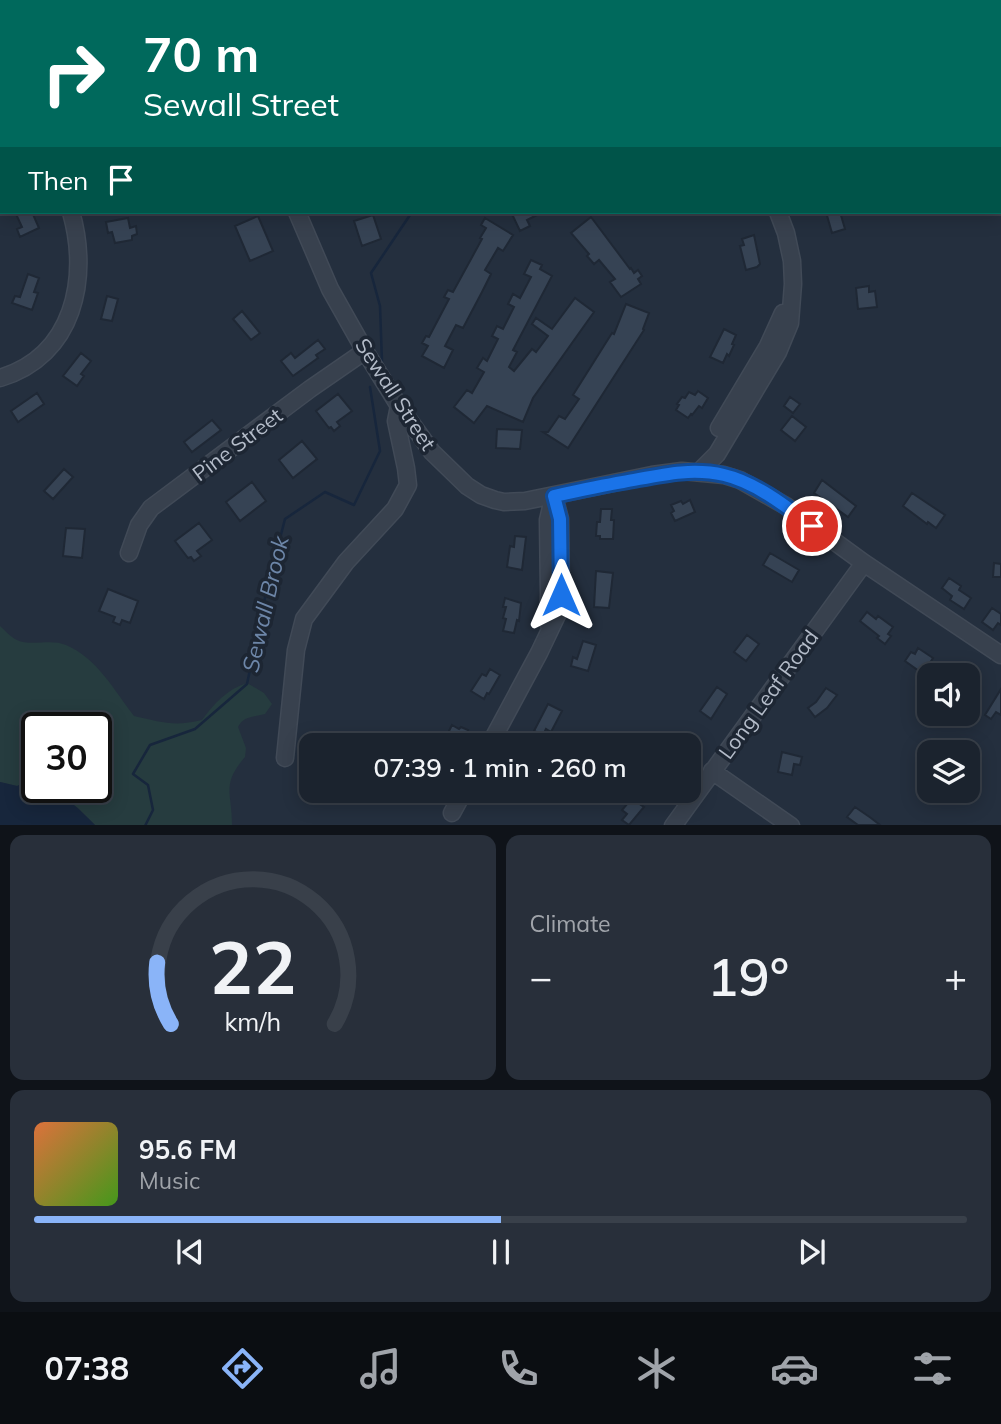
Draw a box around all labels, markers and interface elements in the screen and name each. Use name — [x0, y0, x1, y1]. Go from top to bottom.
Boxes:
text: 70 m — [143, 23, 259, 84]
icon: right — [28, 28, 119, 119]
text: Sewall Street — [143, 84, 339, 124]
icon: arrive — [102, 161, 140, 199]
text: Then — [28, 164, 88, 197]
street label: Sewall Street — [350, 333, 442, 455]
street label: Pine Street — [187, 402, 287, 486]
pin — [782, 496, 842, 556]
icon: arrive — [793, 507, 831, 545]
water label: Sewall Brook — [235, 532, 295, 675]
position arrow — [524, 558, 598, 632]
street label: Long Leaf Road — [712, 624, 824, 764]
map controls — [917, 663, 980, 803]
button: sound — [917, 663, 980, 726]
speed limit sign: 30 — [21, 712, 112, 803]
button: layers — [917, 740, 980, 803]
text: 07:39 · 1 min · 260 m — [373, 751, 627, 784]
text: Climate — [530, 909, 611, 938]
text: 22 — [209, 921, 296, 1012]
text: 19° — [707, 944, 789, 1009]
text: − — [530, 953, 552, 1001]
text: + — [944, 953, 967, 1001]
text: km/h — [224, 1005, 281, 1036]
text: 95.6 FM — [139, 1133, 237, 1166]
text: Music — [139, 1166, 200, 1195]
icon: previous — [171, 1233, 209, 1271]
icon: pause — [482, 1233, 520, 1271]
icon: next — [793, 1233, 831, 1271]
icon: directions — [218, 1344, 267, 1393]
icon: music — [356, 1344, 405, 1393]
icon: phone — [494, 1344, 543, 1393]
icon: climate — [632, 1344, 681, 1393]
icon: car — [770, 1344, 819, 1393]
icon: filters — [908, 1344, 957, 1393]
text: 07:38 — [44, 1348, 129, 1388]

